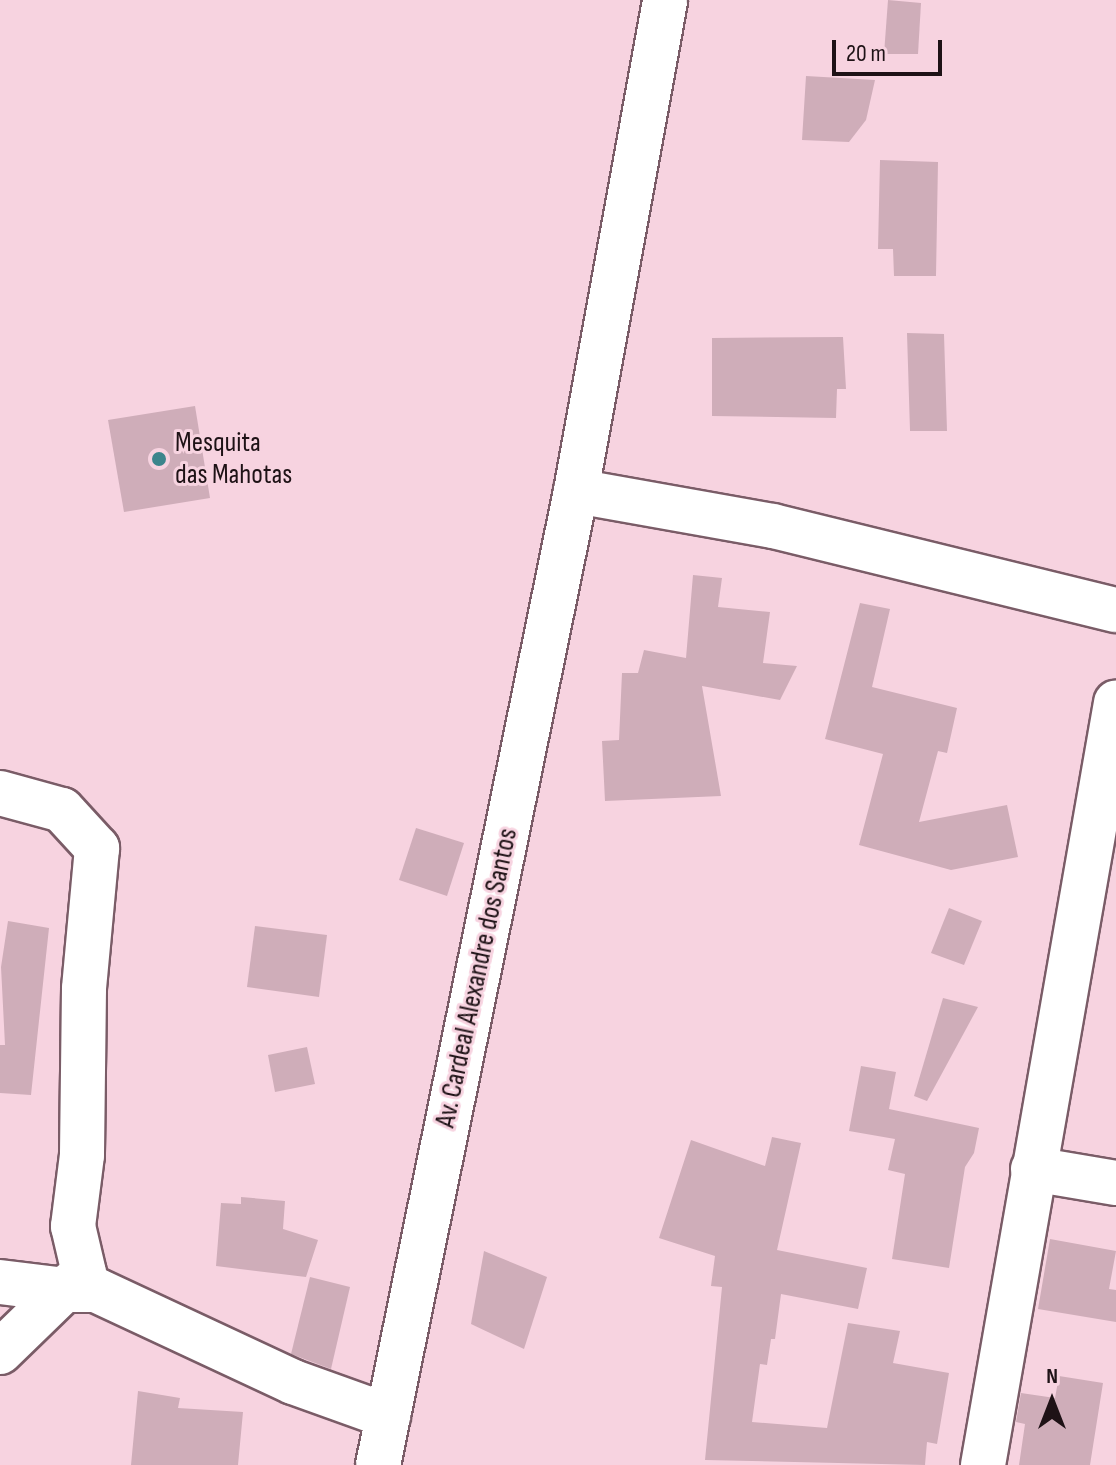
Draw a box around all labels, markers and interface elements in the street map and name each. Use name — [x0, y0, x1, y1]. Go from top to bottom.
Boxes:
scale bar — [836, 24, 946, 74]
text: 20 m — [846, 39, 886, 68]
place label: Mesquita das Mahotas — [175, 426, 292, 492]
marker: Mesquita das Mahotas — [150, 450, 168, 468]
street label: Av. Cardeal Alexandre dos Santos — [429, 825, 525, 1131]
north arrow — [1012, 1361, 1092, 1441]
text: N — [1046, 1363, 1058, 1390]

